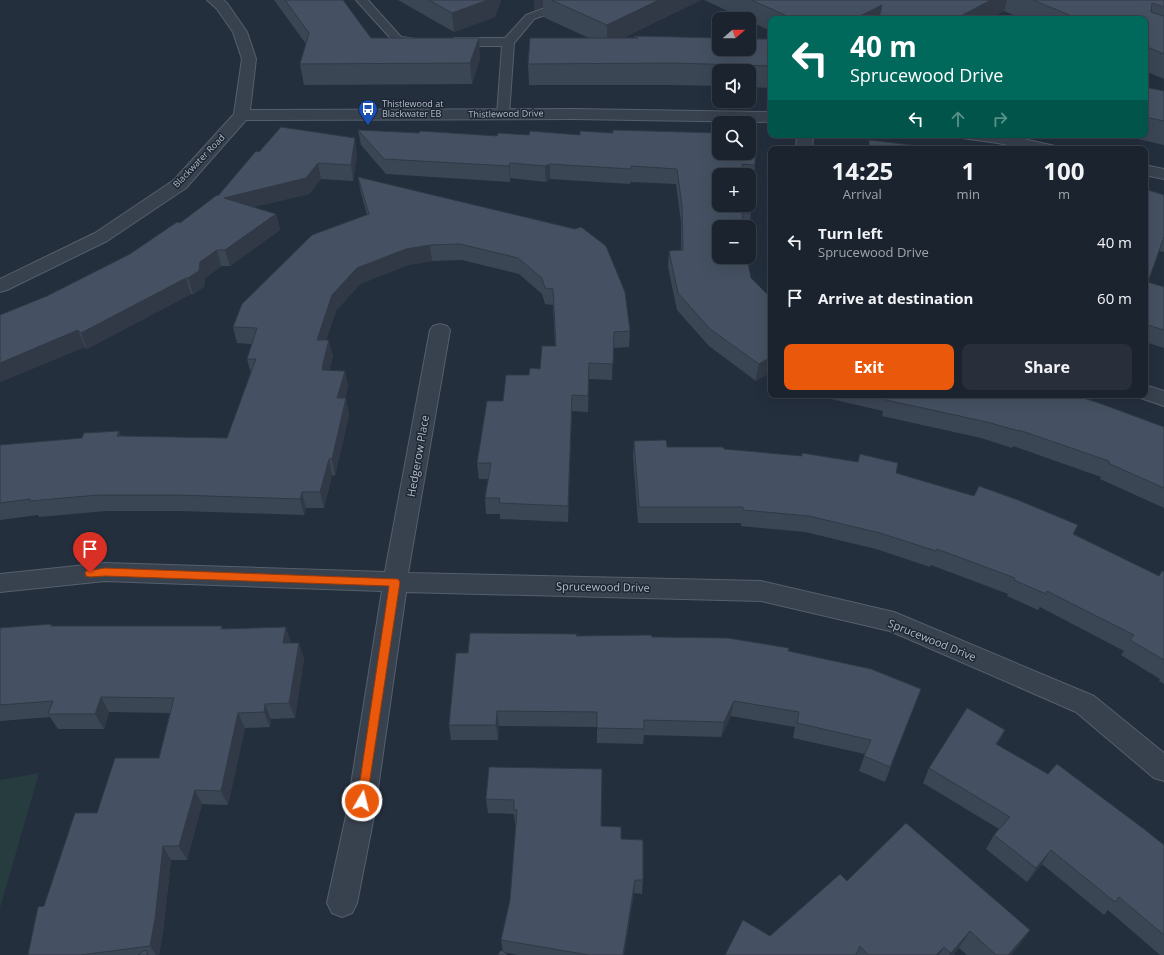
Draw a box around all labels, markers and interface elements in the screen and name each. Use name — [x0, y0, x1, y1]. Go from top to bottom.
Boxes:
north arrow — [712, 12, 756, 56]
map controls — [712, 12, 756, 264]
text: 40 m — [850, 27, 917, 65]
icon: left — [784, 32, 836, 84]
text: Sprucewood Drive — [850, 63, 1003, 87]
button: sound — [712, 64, 756, 108]
place label: Thistlewood at Blackwater EB — [382, 97, 443, 120]
bus stop icon: Thistlewood at Blackwater EB — [357, 98, 379, 126]
street label: Thistlewood Drive — [468, 106, 544, 121]
icon: left — [905, 108, 927, 130]
icon: ahead — [947, 108, 969, 130]
icon: right — [989, 108, 1011, 130]
button: search — [712, 116, 756, 160]
street label: Blackwater Road — [170, 131, 228, 190]
text: 14:25 — [831, 154, 893, 187]
text: 1 — [961, 154, 975, 187]
text: 100 — [1043, 154, 1085, 187]
button: + — [712, 168, 756, 212]
text: Arrival — [843, 185, 882, 203]
text: min — [957, 185, 980, 203]
text: m — [1058, 185, 1070, 203]
button: − — [712, 220, 756, 264]
text: Turn left — [818, 223, 883, 243]
icon: left — [784, 231, 806, 253]
text: 40 m — [1097, 232, 1132, 252]
text: Sprucewood Drive — [818, 243, 929, 261]
icon: arrive — [784, 287, 806, 309]
text: Arrive at destination — [818, 288, 973, 308]
text: 60 m — [1097, 288, 1132, 308]
button: Exit — [784, 344, 954, 390]
button: Share — [962, 344, 1132, 390]
street label: Hedgerow Place — [403, 414, 432, 498]
pin — [73, 532, 107, 573]
icon: arrive — [79, 538, 101, 560]
street label: Sprucewood Drive — [556, 578, 650, 595]
street label: Sprucewood Drive — [886, 615, 978, 664]
position arrow — [341, 780, 383, 822]

